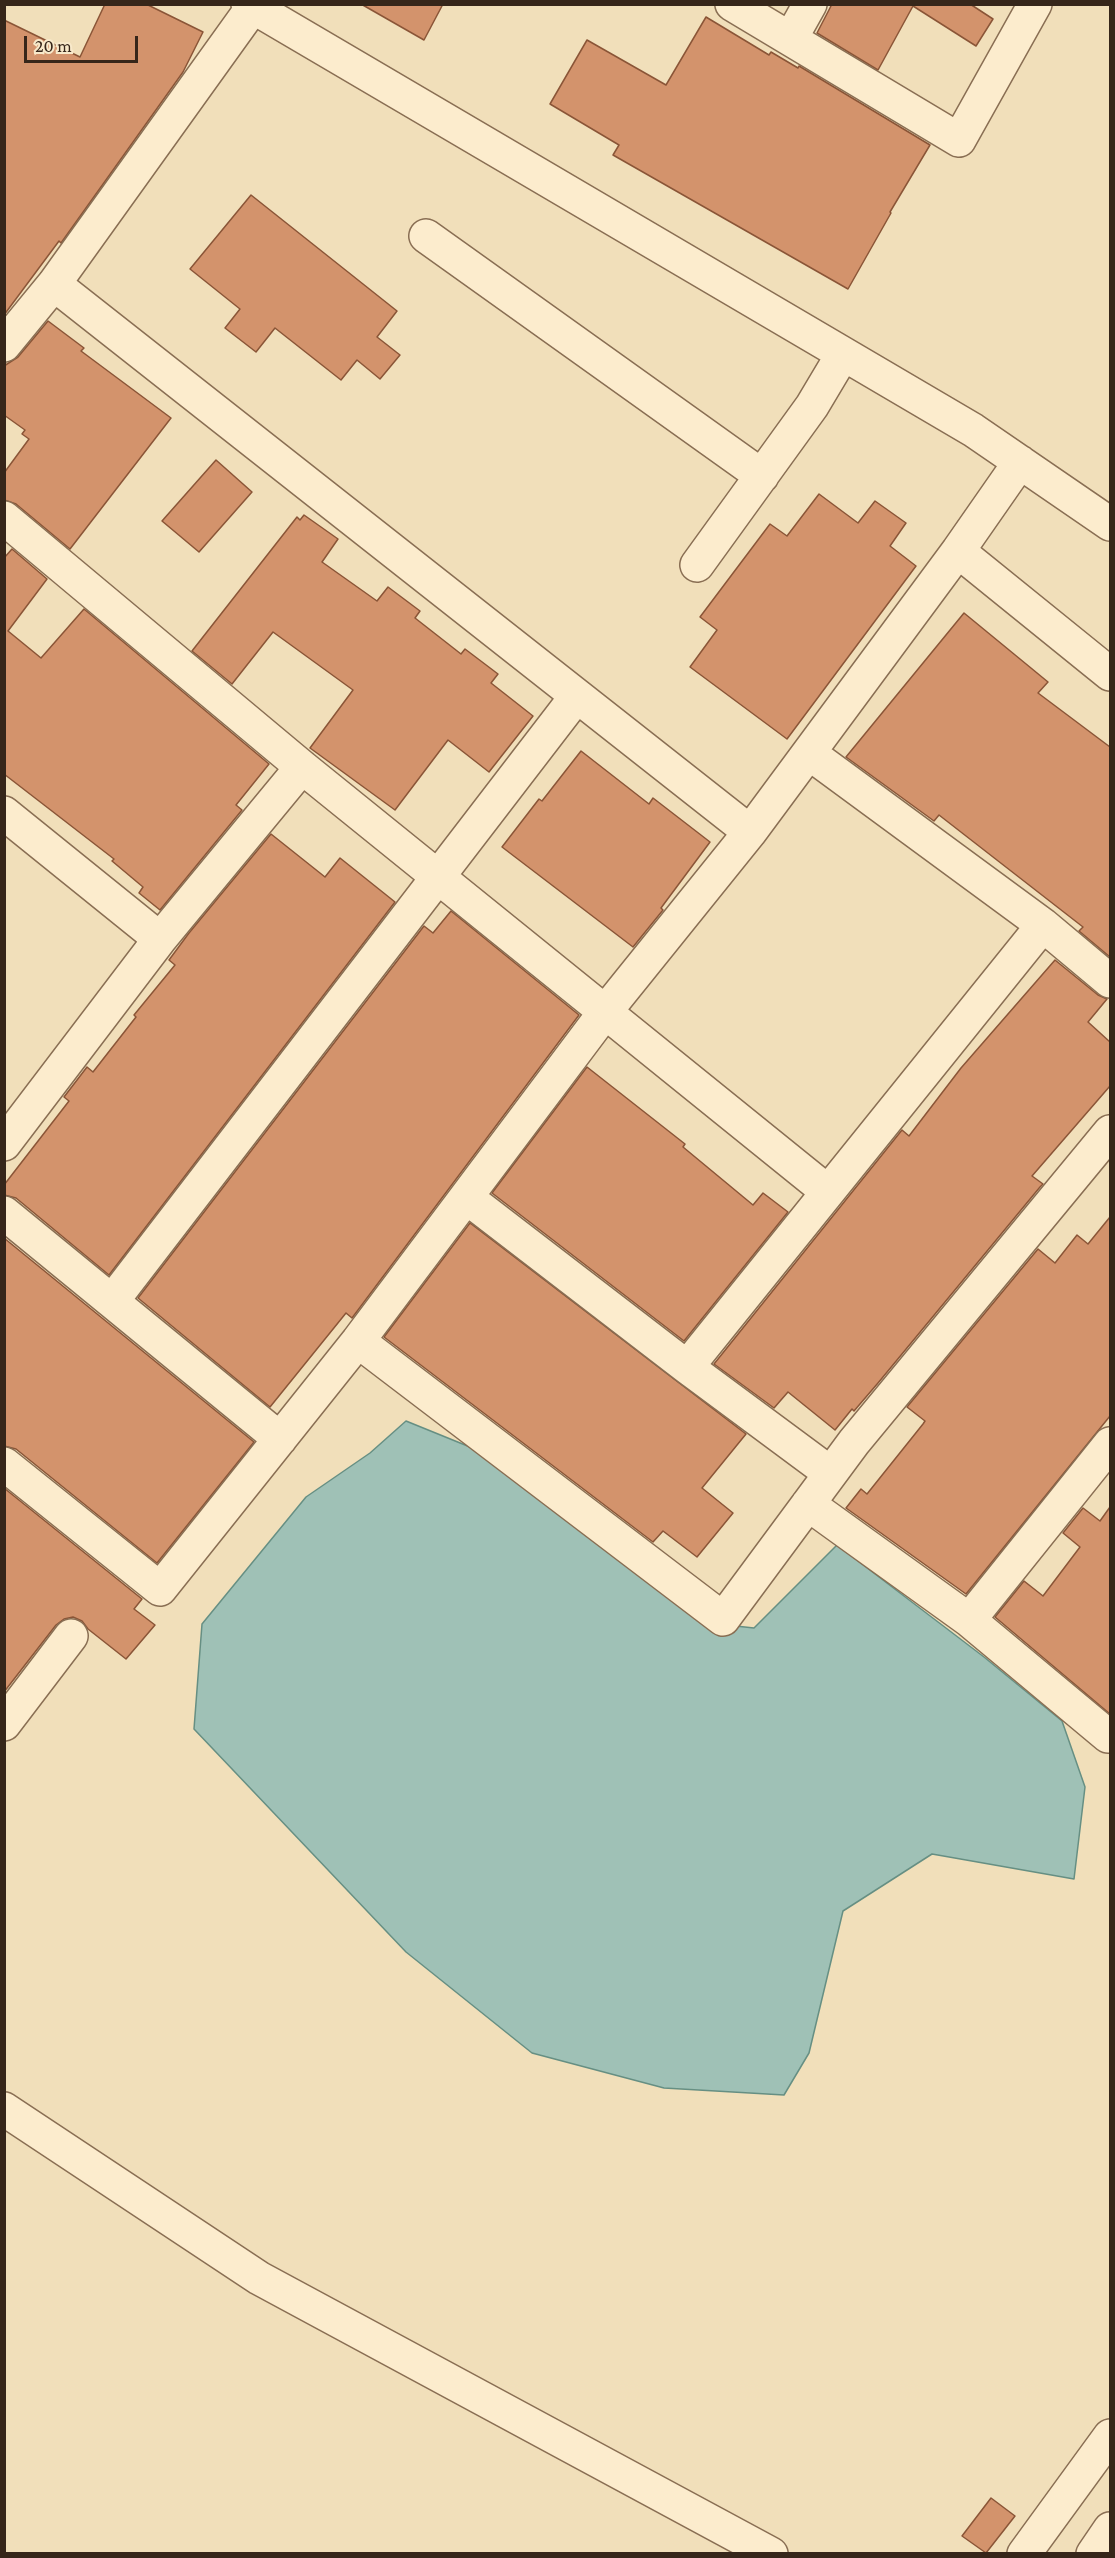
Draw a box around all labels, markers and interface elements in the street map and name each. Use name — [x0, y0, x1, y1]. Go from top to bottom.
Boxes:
scale bar — [27, 24, 141, 62]
text: 20 m — [35, 36, 72, 56]

